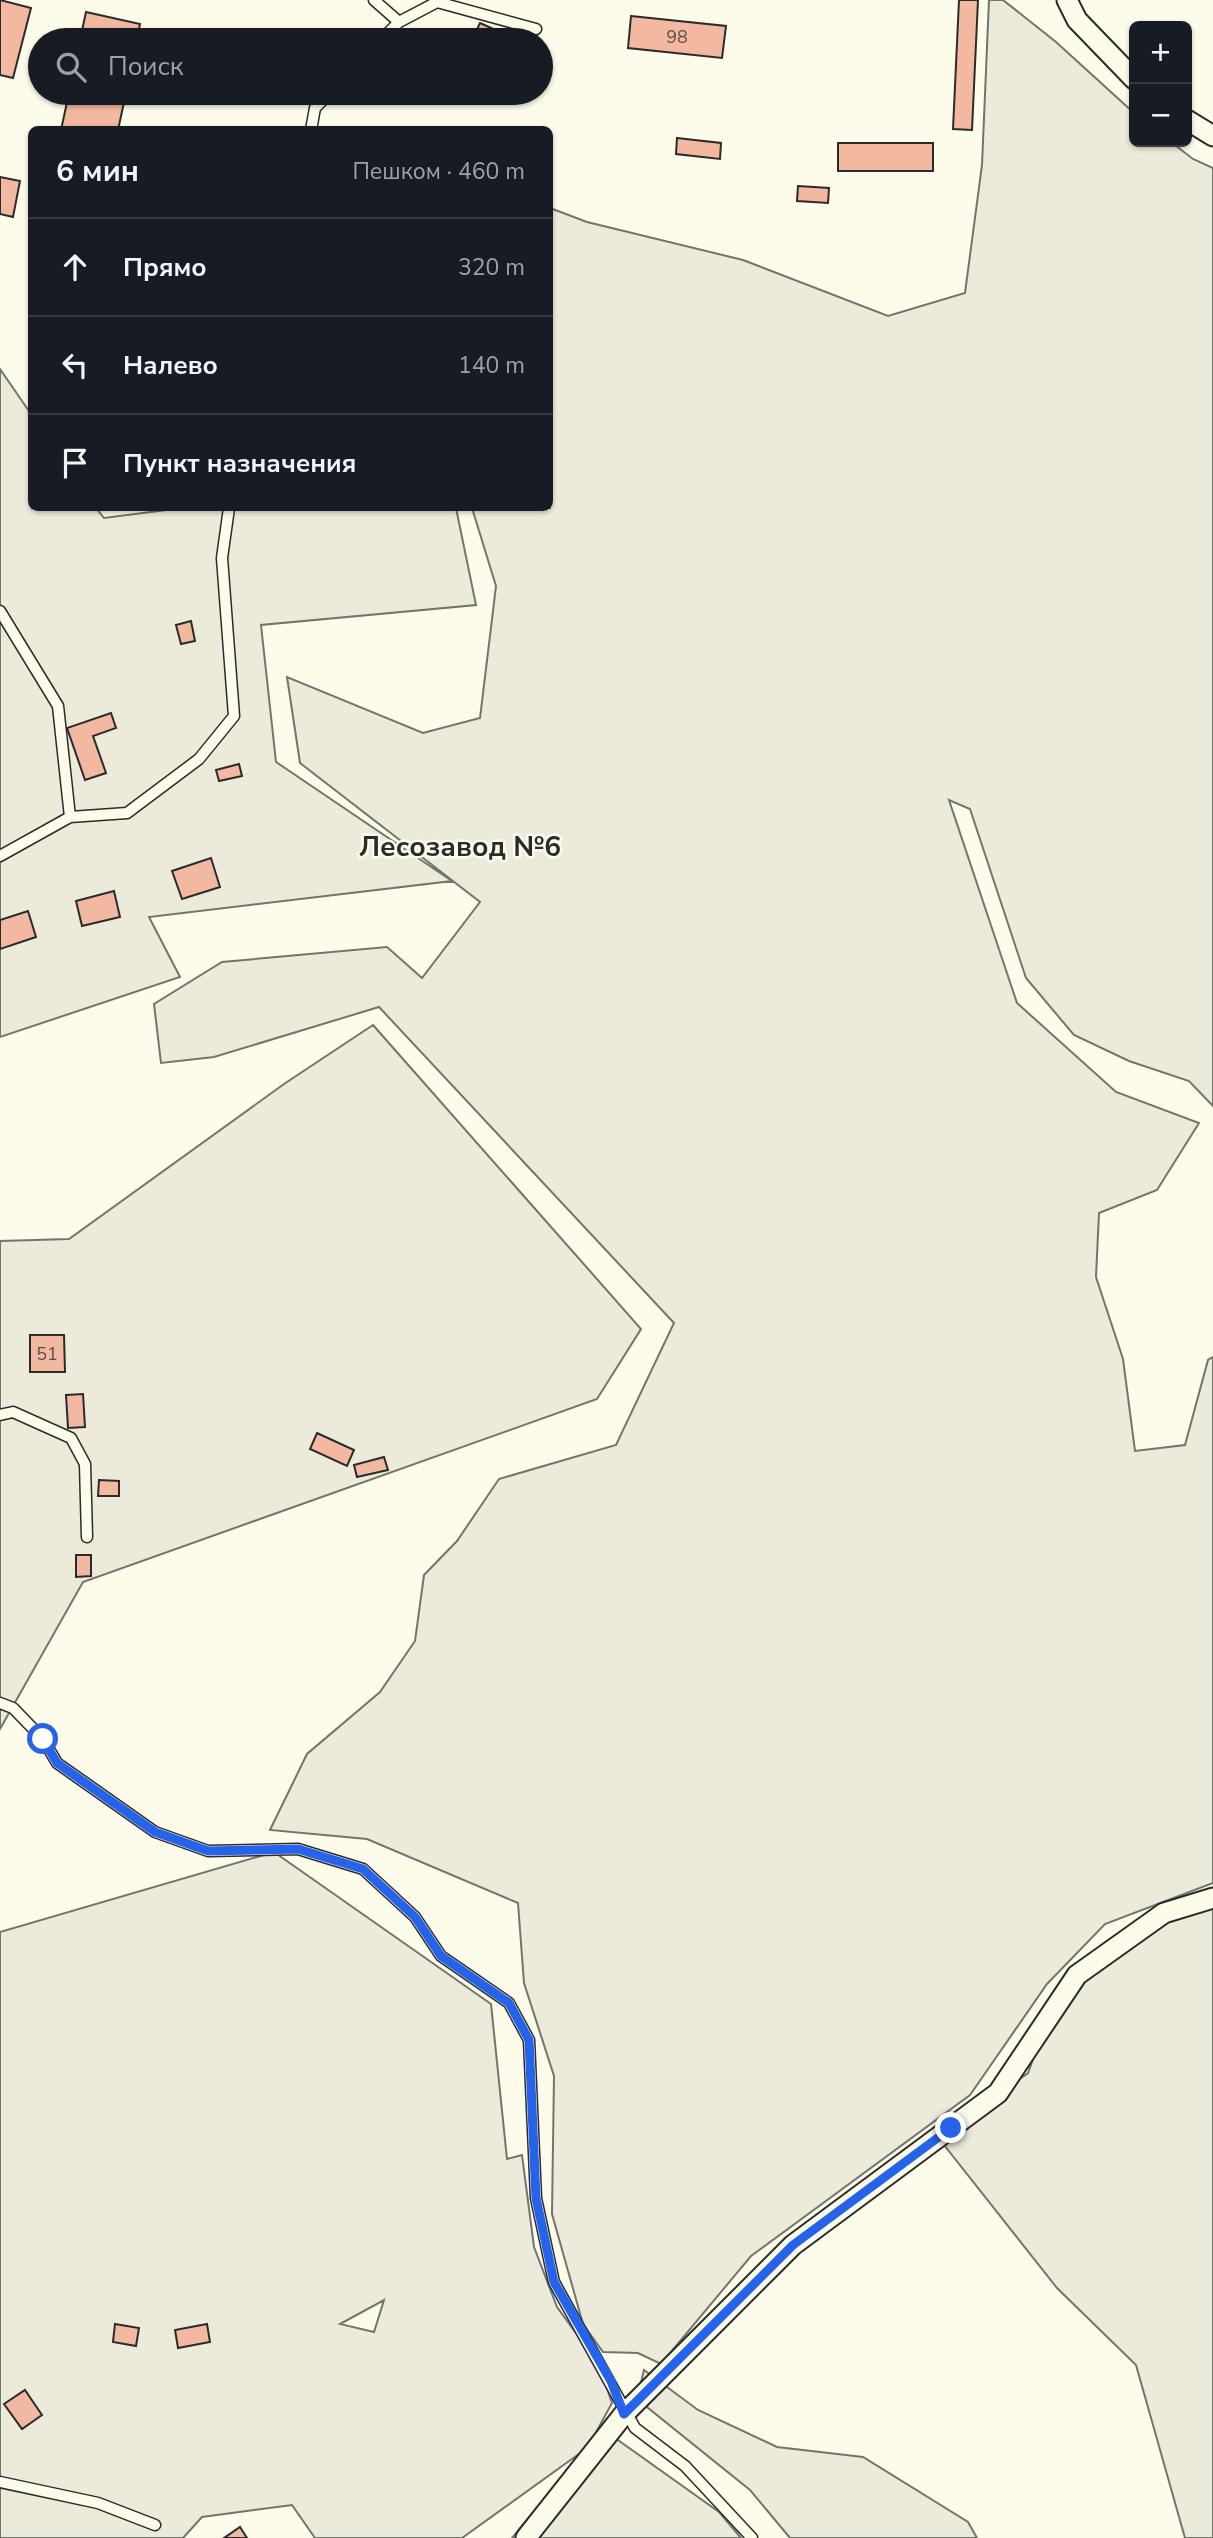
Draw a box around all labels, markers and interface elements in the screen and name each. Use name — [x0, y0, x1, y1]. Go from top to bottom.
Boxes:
map controls — [1129, 21, 1192, 147]
button: + — [1129, 21, 1192, 84]
house number: 98 — [666, 25, 688, 49]
search box — [28, 28, 553, 105]
icon: search — [52, 48, 90, 86]
text: Поиск — [108, 49, 184, 84]
button: − — [1129, 84, 1192, 147]
text: 6 мин — [56, 151, 139, 192]
text: Пешком · 460 m — [352, 156, 525, 187]
icon: ahead — [56, 248, 94, 286]
text: Прямо — [123, 250, 207, 285]
text: 320 m — [458, 252, 525, 283]
icon: left — [56, 346, 94, 384]
text: Налево — [123, 348, 218, 383]
text: 140 m — [458, 350, 525, 381]
icon: arrive — [56, 444, 94, 482]
text: Пункт назначения — [123, 446, 356, 481]
district label: Лесозавод №6 — [359, 828, 561, 866]
house number: 51 — [36, 1342, 58, 1366]
route start — [27, 1723, 58, 1754]
route end — [935, 2112, 966, 2143]

